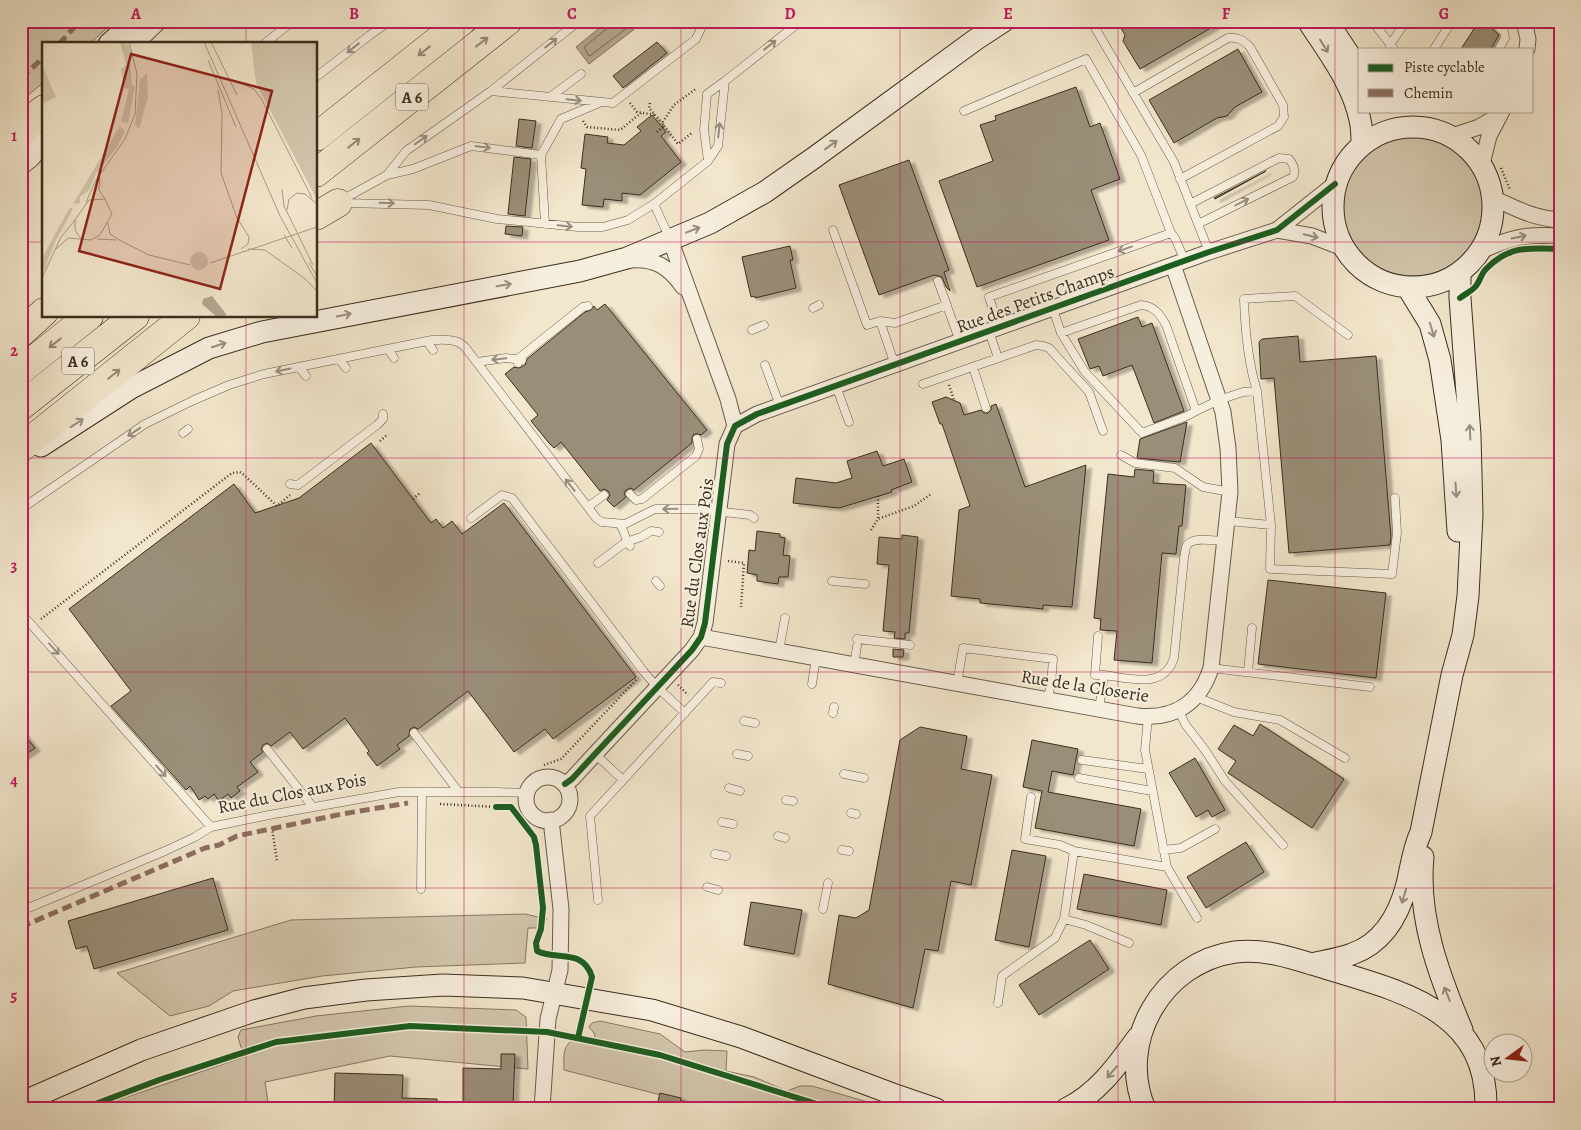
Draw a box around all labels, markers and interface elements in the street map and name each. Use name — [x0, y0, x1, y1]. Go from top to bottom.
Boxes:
text: A — [130, 3, 142, 25]
text: B — [349, 3, 359, 25]
text: C — [567, 3, 577, 25]
text: D — [784, 3, 796, 25]
text: E — [1003, 3, 1013, 25]
text: F — [1222, 3, 1231, 25]
text: G — [1439, 3, 1449, 25]
one-way arrow — [475, 36, 488, 47]
one-way arrow — [544, 38, 558, 48]
one-way arrow — [1319, 39, 1329, 53]
one-way arrow — [763, 40, 776, 51]
inset map — [42, 42, 318, 318]
one-way arrow — [347, 43, 360, 54]
one-way arrow — [418, 46, 431, 57]
legend — [1358, 48, 1534, 112]
text: Piste cyclable — [1404, 57, 1485, 77]
text: Chemin — [1404, 83, 1453, 103]
road number: A 6 — [396, 84, 428, 110]
one-way arrow — [566, 95, 582, 105]
one-way arrow — [714, 122, 724, 138]
text: 1 — [11, 125, 17, 147]
one-way arrow — [414, 135, 428, 145]
one-way arrow — [348, 137, 361, 148]
one-way arrow — [824, 140, 837, 151]
one-way arrow — [475, 143, 491, 153]
one-way arrow — [1234, 197, 1249, 207]
one-way arrow — [379, 199, 395, 208]
one-way arrow — [557, 221, 573, 231]
one-way arrow — [685, 224, 700, 234]
one-way arrow — [1302, 232, 1318, 241]
one-way arrow — [1511, 232, 1527, 241]
one-way arrow — [1117, 245, 1133, 254]
street label: Rue des Petits Champs — [953, 259, 1117, 339]
one-way arrow — [496, 280, 512, 289]
one-way arrow — [336, 310, 352, 320]
one-way arrow — [1427, 322, 1437, 338]
one-way arrow — [49, 337, 62, 348]
text: 2 — [10, 340, 18, 362]
one-way arrow — [211, 340, 227, 349]
road number: A 6 — [62, 348, 94, 374]
one-way arrow — [492, 354, 508, 364]
one-way arrow — [275, 366, 291, 376]
one-way arrow — [107, 368, 120, 379]
one-way arrow — [70, 417, 84, 428]
one-way arrow — [1465, 424, 1474, 440]
one-way arrow — [127, 427, 141, 437]
street label: Rue du Clos aux Pois — [675, 477, 719, 629]
one-way arrow — [565, 479, 576, 492]
one-way arrow — [1451, 482, 1461, 498]
one-way arrow — [662, 504, 678, 514]
text: 3 — [11, 555, 18, 577]
one-way arrow — [48, 643, 59, 656]
street label: Rue de la Closerie — [1019, 664, 1151, 708]
one-way arrow — [156, 764, 167, 777]
street label: Rue du Clos aux Pois — [216, 767, 368, 819]
text: 4 — [10, 770, 18, 792]
one-way arrow — [1398, 888, 1408, 904]
text: 5 — [11, 985, 18, 1007]
one-way arrow — [1442, 987, 1452, 1002]
north arrow — [1484, 1032, 1534, 1082]
text: N — [1485, 1054, 1506, 1069]
one-way arrow — [1106, 1065, 1117, 1078]

